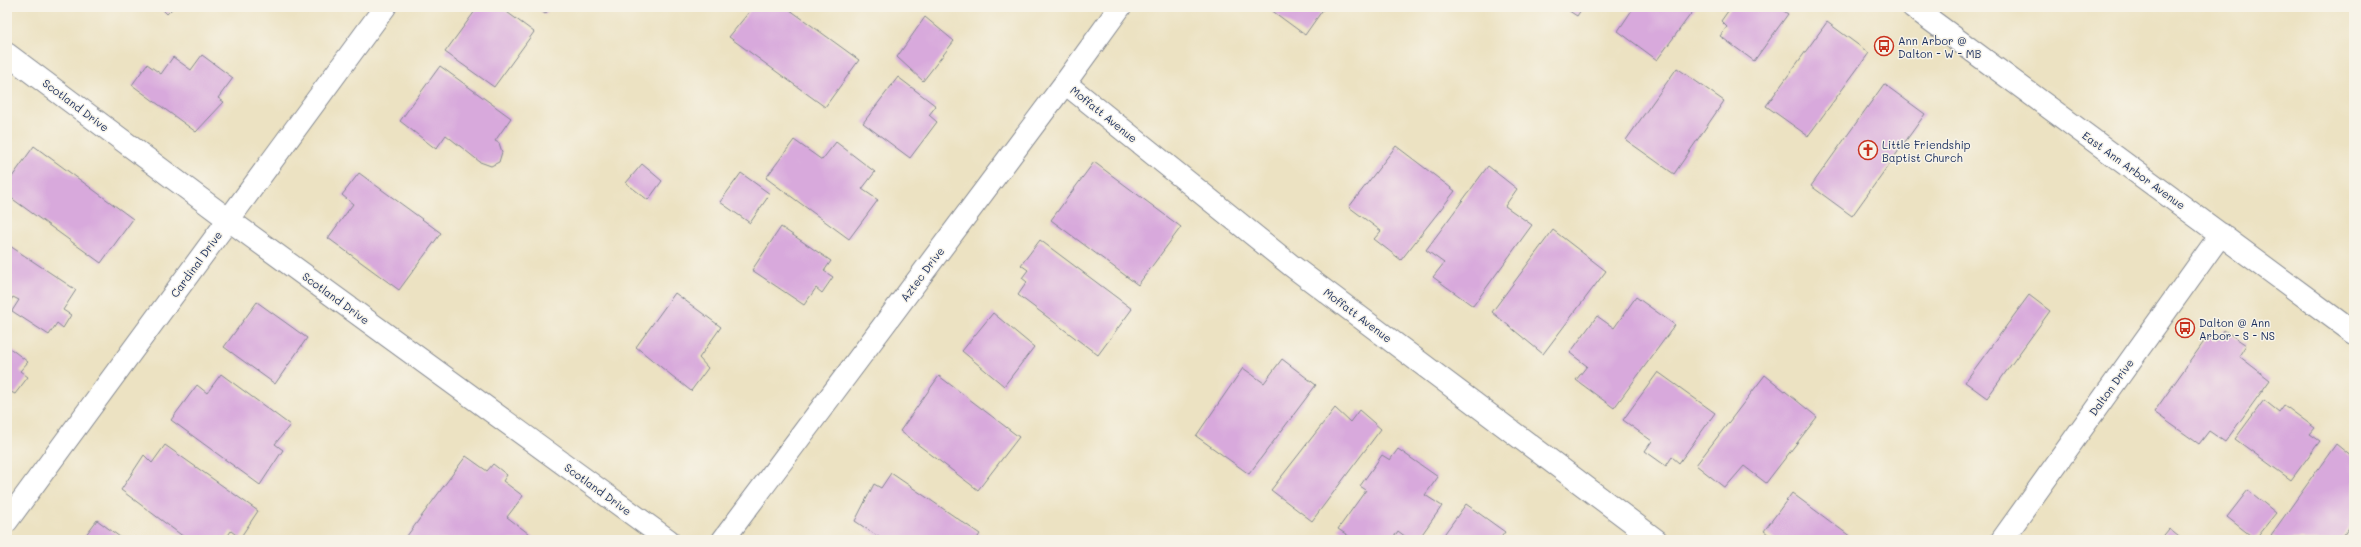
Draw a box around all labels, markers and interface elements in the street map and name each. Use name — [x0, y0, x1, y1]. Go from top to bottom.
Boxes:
place label: Ann Arbor @ Dalton - W - MB — [1898, 33, 1981, 61]
bus stop icon: Ann Arbor @ Dalton - W - MB — [1873, 35, 1895, 57]
street label: Scotland Drive — [40, 75, 112, 135]
street label: Moffatt Avenue — [1067, 82, 1141, 146]
street label: East Ann Arbor Avenue — [2079, 128, 2189, 213]
place label: Little Friendship Baptist Church — [1882, 137, 1971, 165]
church icon: Little Friendship Baptist Church — [1857, 139, 1879, 161]
street label: Cardinal Drive — [167, 228, 225, 300]
street label: Aztec Drive — [897, 244, 947, 304]
street label: Scotland Drive — [300, 269, 373, 327]
street label: Moffatt Avenue — [1321, 284, 1395, 346]
place label: Dalton @ Ann Arbor - S - NS — [2199, 315, 2275, 343]
bus stop icon: Dalton @ Ann Arbor - S - NS — [2174, 317, 2196, 339]
street label: Dalton Drive — [2085, 355, 2137, 419]
street label: Scotland Drive — [562, 460, 635, 518]

